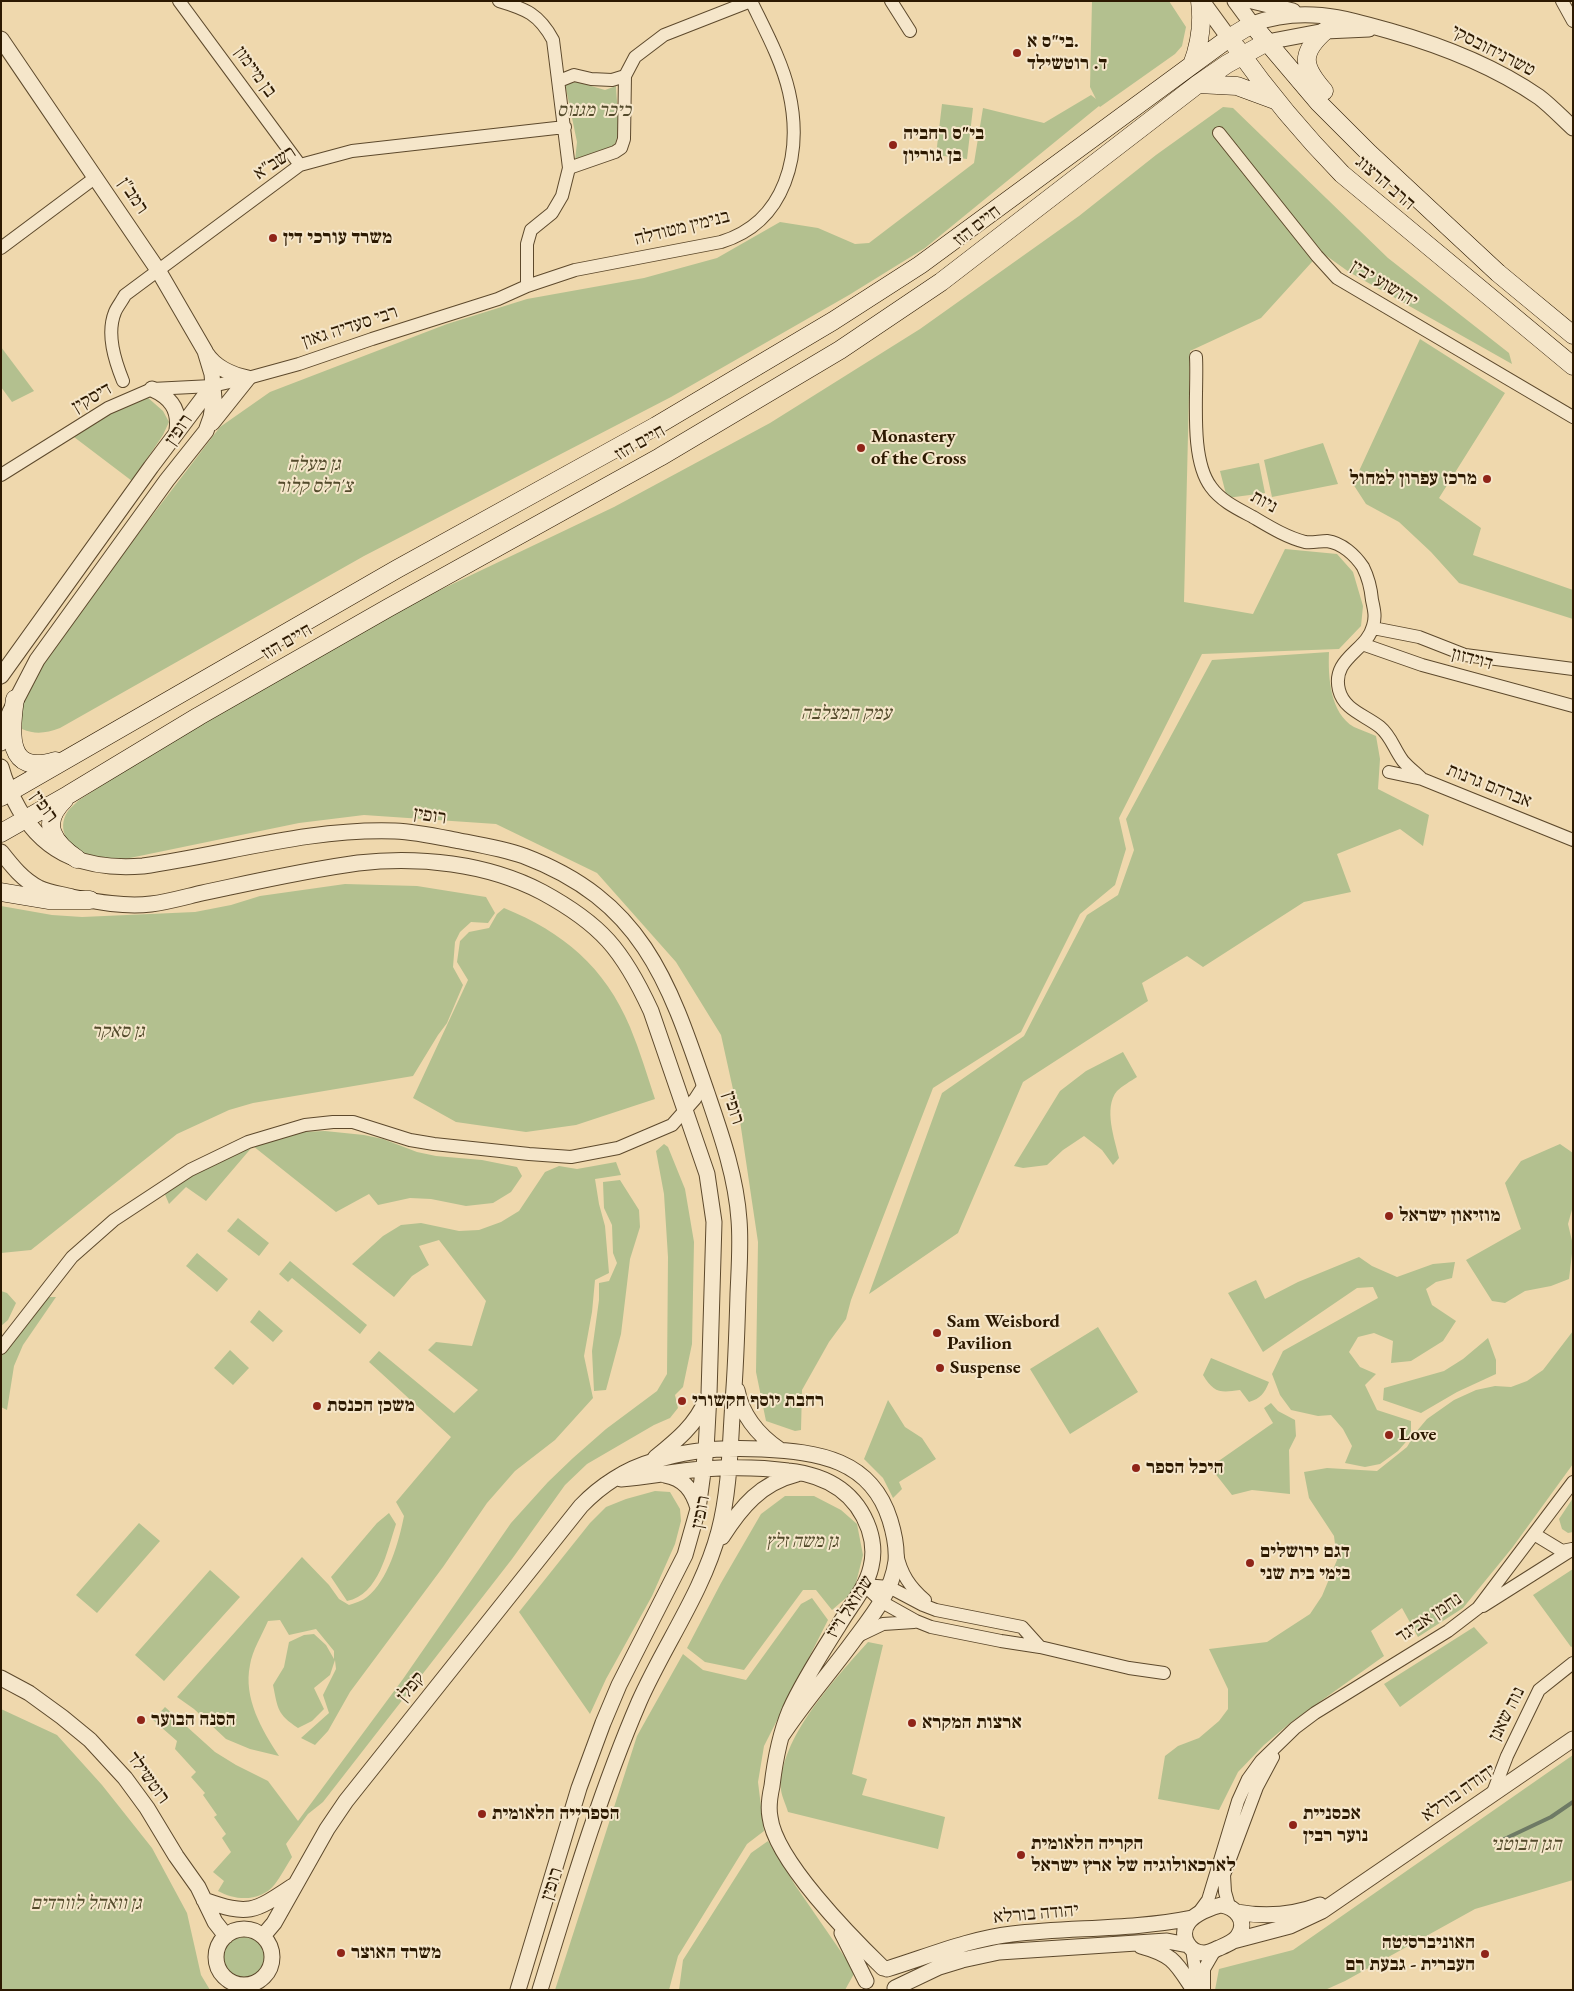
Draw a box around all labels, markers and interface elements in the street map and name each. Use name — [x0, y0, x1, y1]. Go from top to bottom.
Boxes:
street label: טשרניחובסקי — [1447, 20, 1539, 82]
place label: בי"ס א. ד. רוטשילד — [1027, 31, 1107, 75]
street label: בן מיימון — [229, 42, 281, 102]
marker: בי"ס א. ד. רוטשילד — [1011, 47, 1023, 59]
park label: כיכר מגנוס — [557, 100, 631, 122]
place label: בי"ס רחביה בן גוריון — [903, 123, 984, 167]
marker: בי"ס רחביה בן גוריון — [887, 139, 899, 151]
street label: רשב"א — [249, 141, 301, 185]
street label: הרב הרצוג — [1350, 151, 1420, 215]
street label: רמב"ן — [113, 173, 153, 219]
street label: חיים הזז — [949, 200, 1005, 252]
street label: בנימין מטודלה — [632, 205, 732, 251]
place label: משרד עורכי דין — [283, 227, 392, 249]
marker: משרד עורכי דין — [267, 232, 279, 244]
street label: יהושוע יבין — [1346, 255, 1422, 313]
street label: רבי סעדיה גאון — [299, 301, 401, 353]
street label: דיסקין — [68, 378, 116, 418]
street label: רופין — [160, 410, 198, 450]
street label: חיים הזז — [611, 420, 669, 466]
place label: Monastery of the Cross — [871, 426, 966, 470]
marker: Monastery of the Cross — [855, 442, 867, 454]
park label: גן מעלה צ'רלס קלור — [276, 454, 352, 498]
place label: מרכז עפרון למחול — [1349, 468, 1477, 490]
marker: מרכז עפרון למחול — [1481, 473, 1493, 485]
street label: ניות — [1247, 485, 1281, 519]
street label: חיים הזז — [258, 619, 316, 665]
street label: דוידזון — [1449, 643, 1495, 675]
park label: עמק המצלבה — [801, 703, 891, 725]
street label: אברהם גרנות — [1443, 759, 1535, 813]
street label: רופין — [25, 787, 63, 827]
street label: רופין — [412, 802, 448, 830]
park label: גן סאקר — [92, 1021, 144, 1043]
street label: רופין — [717, 1089, 749, 1127]
place label: מוזיאון ישראל — [1399, 1205, 1500, 1227]
marker: מוזיאון ישראל — [1383, 1210, 1395, 1222]
place label: Sam Weisbord Pavilion — [947, 1311, 1060, 1355]
marker: Sam Weisbord Pavilion — [931, 1327, 943, 1339]
place label: Suspense — [950, 1357, 1021, 1379]
marker: Suspense — [934, 1362, 946, 1374]
place label: רחבת יוסף חקשורי — [692, 1390, 824, 1412]
place label: משכן הכנסת — [327, 1395, 415, 1417]
marker: רחבת יוסף חקשורי — [676, 1395, 688, 1407]
marker: משכן הכנסת — [311, 1400, 323, 1412]
place label: Love — [1399, 1424, 1436, 1446]
marker: Love — [1383, 1429, 1395, 1441]
place label: היכל הספר — [1146, 1457, 1224, 1479]
marker: היכל הספר — [1130, 1462, 1142, 1474]
street label: רופין — [687, 1493, 715, 1531]
park label: גן משה זלץ — [766, 1531, 838, 1553]
place label: דגם ירושלים בימי בית שני — [1260, 1541, 1350, 1585]
marker: דגם ירושלים בימי בית שני — [1244, 1557, 1256, 1569]
street label: שמואל וייז — [821, 1571, 879, 1643]
street label: נחמן אביגד — [1392, 1588, 1466, 1648]
street label: קפלן — [392, 1667, 430, 1707]
street label: נוה שאנן — [1484, 1683, 1530, 1745]
place label: הסנה הבוער — [151, 1709, 236, 1731]
place label: ארצות המקרא — [922, 1712, 1022, 1734]
marker: הסנה הבוער — [135, 1714, 147, 1726]
marker: ארצות המקרא — [906, 1717, 918, 1729]
street label: רוטשילד — [121, 1747, 175, 1809]
street label: יהודה בורלא — [1417, 1759, 1501, 1827]
place label: הספרייה הלאומית — [492, 1803, 620, 1825]
place label: אכסניית נוער רבין — [1303, 1803, 1368, 1847]
marker: הספרייה הלאומית — [476, 1808, 488, 1820]
marker: אכסניית נוער רבין — [1287, 1819, 1299, 1831]
place label: הקריה הלאומית לארכאולוגיה של ארץ ישראל — [1031, 1833, 1236, 1877]
park label: הגן הבוטני — [1491, 1834, 1561, 1856]
marker: הקריה הלאומית לארכאולוגיה של ארץ ישראל — [1015, 1849, 1027, 1861]
street label: רופין — [536, 1865, 568, 1903]
park label: גן וואהל לוורדים — [31, 1893, 141, 1915]
street label: יהודה בורלא — [992, 1899, 1080, 1929]
place label: האוניברסיטה העברית - גבעת רם — [1345, 1932, 1475, 1976]
place label: משרד האוצר — [351, 1942, 441, 1964]
marker: משרד האוצר — [335, 1947, 347, 1959]
marker: האוניברסיטה העברית - גבעת רם — [1479, 1948, 1491, 1960]

